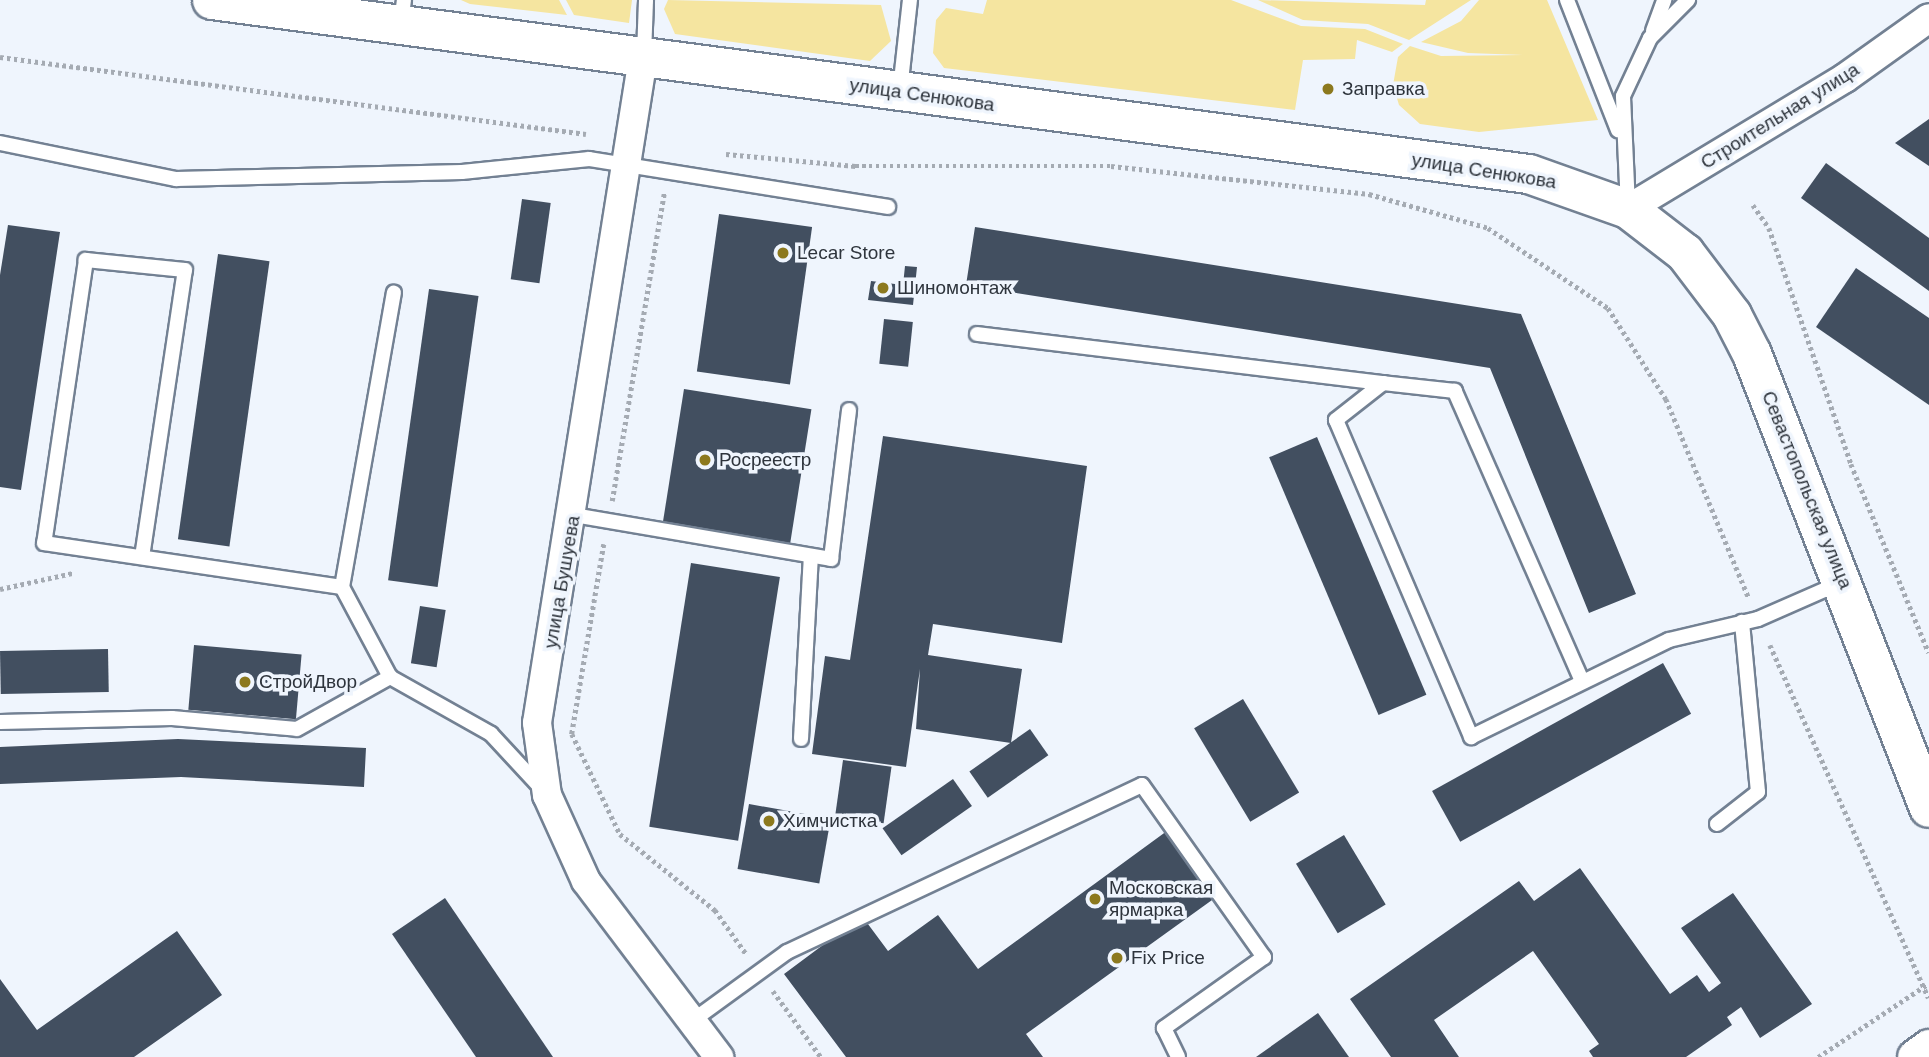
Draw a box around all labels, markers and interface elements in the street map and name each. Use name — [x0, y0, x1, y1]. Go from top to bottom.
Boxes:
street label: Строительная улица — [1697, 58, 1863, 174]
street label: улица Сенюкова — [848, 74, 996, 116]
place label: Заправка — [1342, 78, 1425, 100]
marker: Заправка — [1320, 81, 1336, 97]
street label: улица Сенюкова — [1410, 148, 1558, 194]
place label: Lecar Store — [797, 242, 895, 264]
marker: Lecar Store — [775, 245, 791, 261]
place label: Шиномонтаж — [897, 277, 1012, 299]
marker: Шиномонтаж — [875, 280, 891, 296]
street label: Севастопольская улица — [1757, 388, 1857, 592]
place label: Росреестр — [719, 449, 811, 471]
marker: Росреестр — [697, 452, 713, 468]
street label: улица Бушуева — [539, 514, 585, 650]
place label: СтройДвор — [259, 671, 357, 693]
marker: СтройДвор — [237, 674, 253, 690]
place label: Химчистка — [783, 810, 877, 832]
marker: Химчистка — [761, 813, 777, 829]
place label: Московская ярмарка — [1109, 877, 1213, 921]
marker: Московская ярмарка — [1087, 891, 1103, 907]
place label: Fix Price — [1131, 947, 1205, 969]
marker: Fix Price — [1109, 950, 1125, 966]

